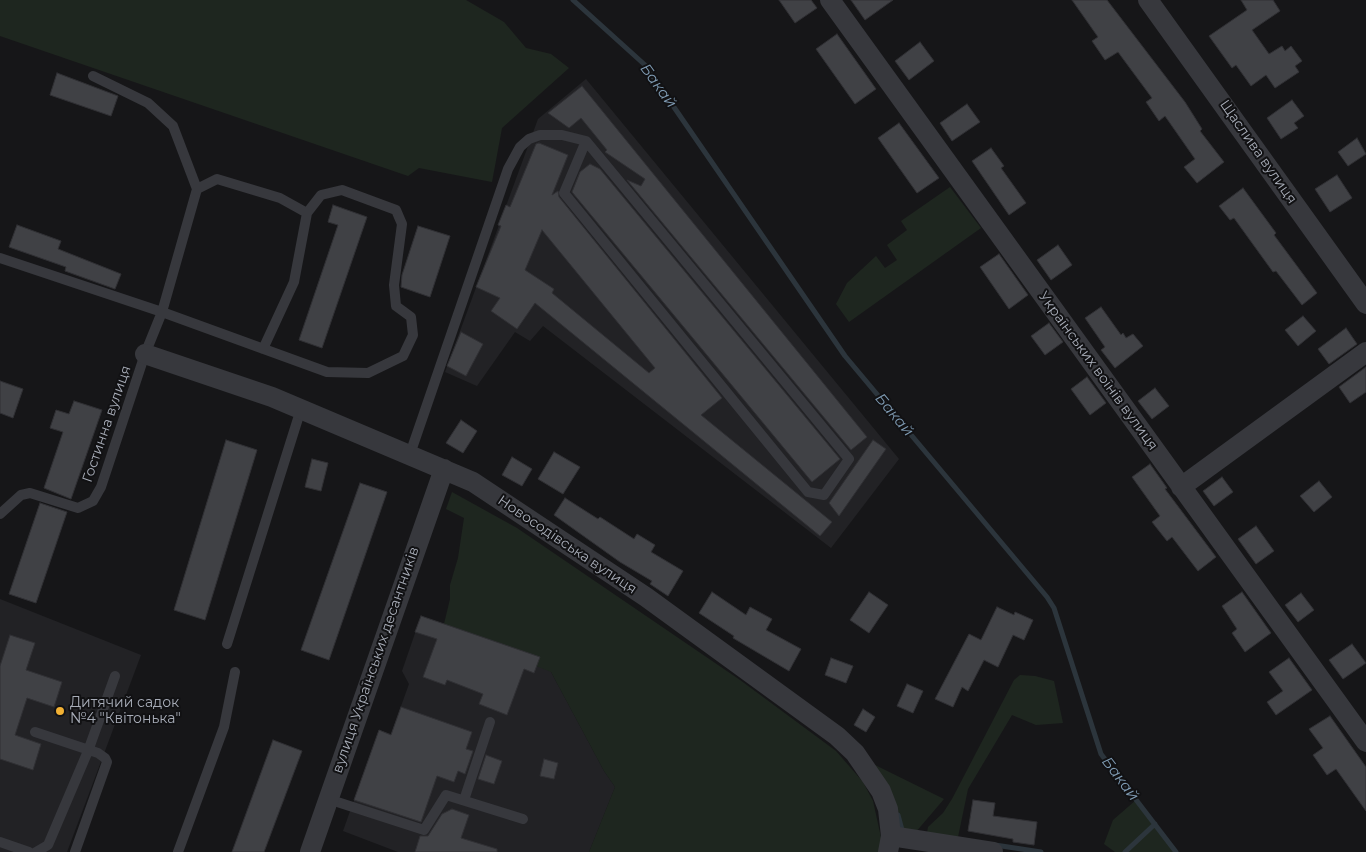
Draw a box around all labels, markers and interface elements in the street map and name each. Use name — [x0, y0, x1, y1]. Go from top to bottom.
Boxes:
water label: Бакай — [636, 60, 680, 112]
street label: Щаслива вулиця — [1216, 97, 1300, 207]
street label: Українських воїнів вулиця — [1035, 288, 1161, 454]
street label: Гостинна вулиця — [79, 363, 135, 485]
water label: Бакай — [871, 390, 917, 440]
street label: Новосодівська вулиця — [494, 492, 640, 598]
street label: вулиця Українських десантників — [329, 545, 423, 775]
place label: Дитячий садок №4 "Квітонька" — [70, 695, 181, 728]
marker: Дитячий садок №4 "Квітонька" — [54, 705, 66, 717]
water label: Бакай — [1098, 753, 1142, 805]

